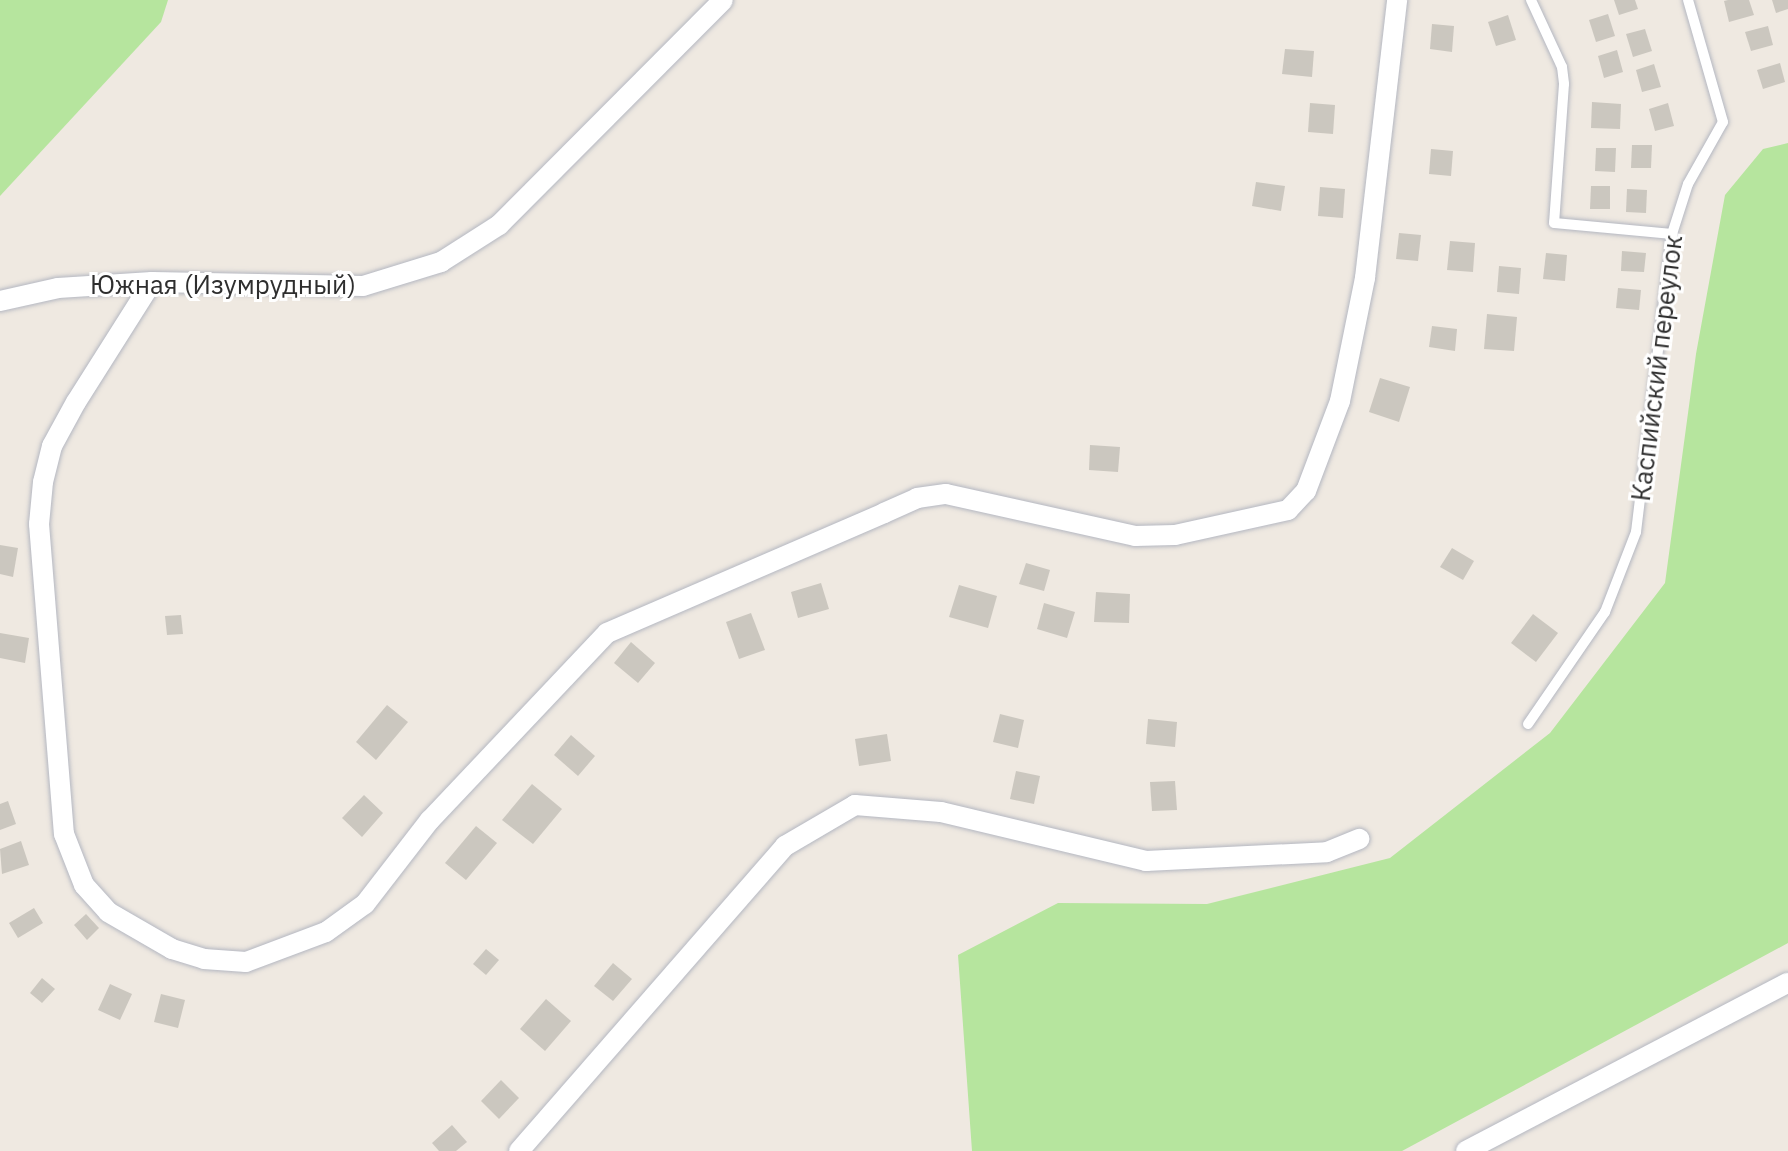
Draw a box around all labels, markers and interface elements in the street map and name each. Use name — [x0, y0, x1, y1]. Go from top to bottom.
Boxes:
street label: Каспийский переулок — [1625, 233, 1689, 503]
street label: Южная (Изумрудный) — [90, 269, 356, 301]

